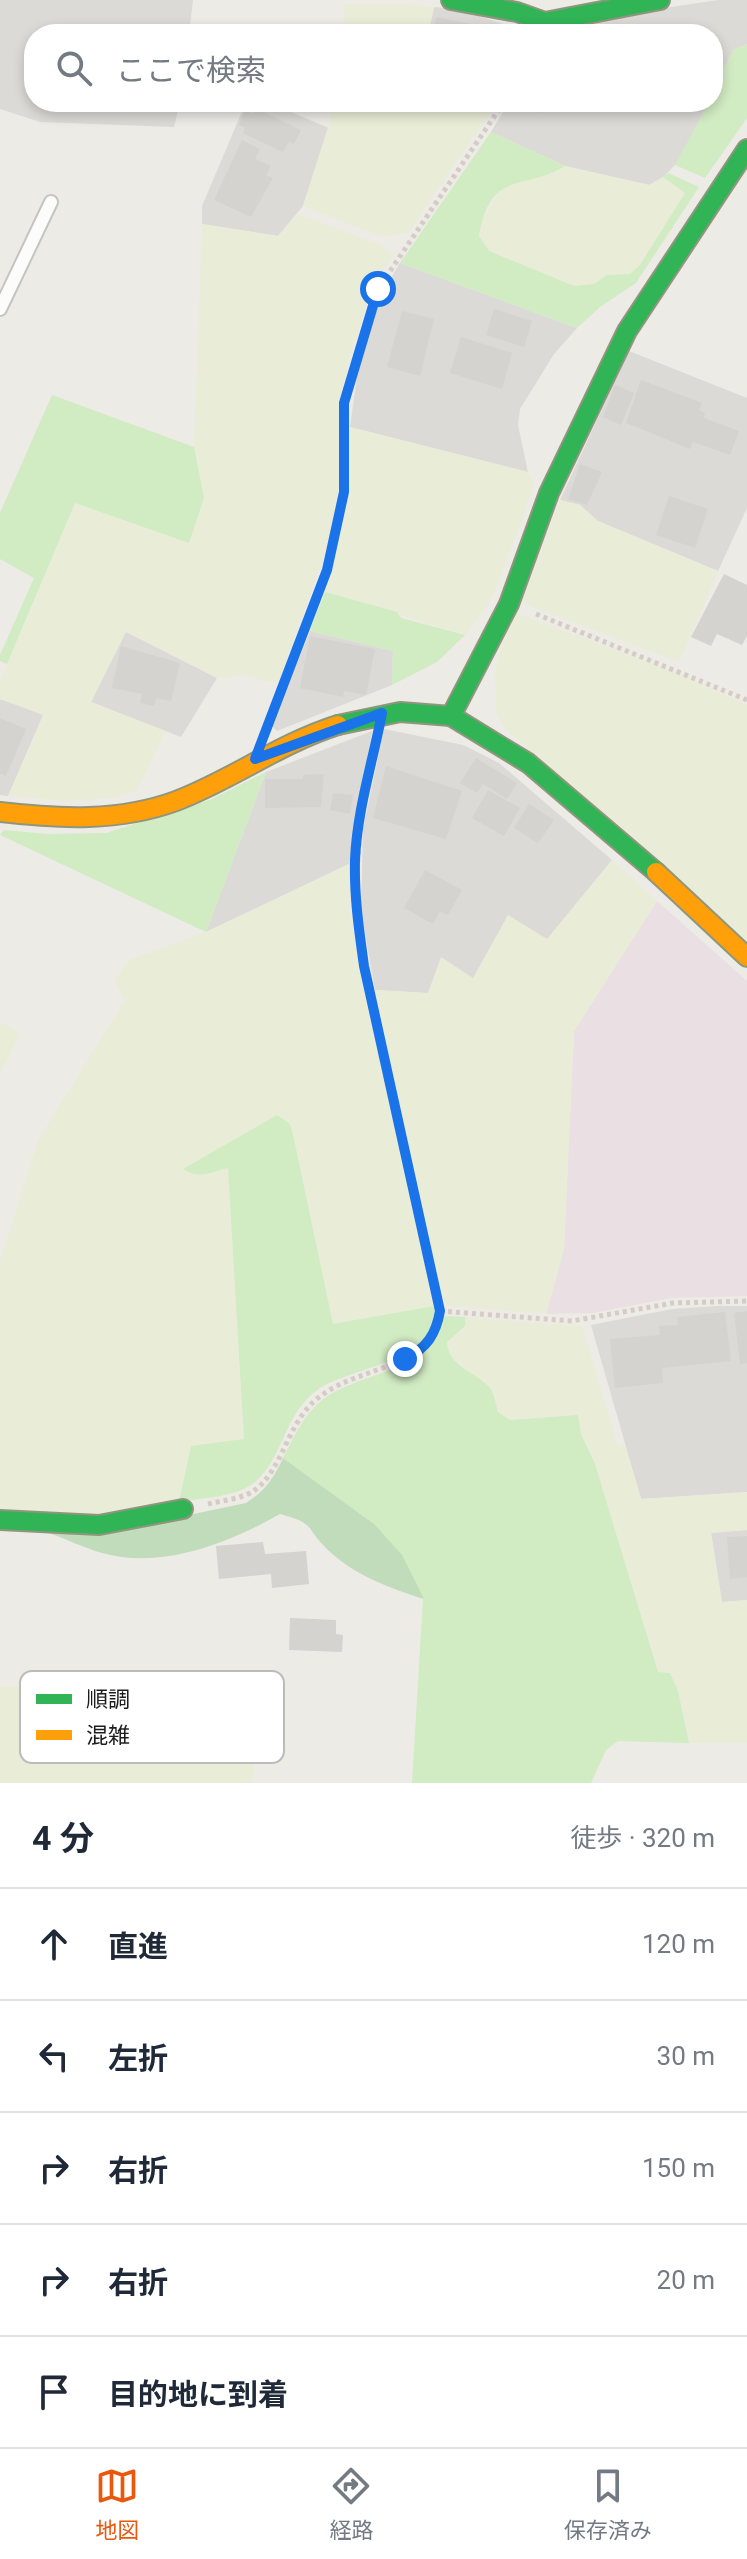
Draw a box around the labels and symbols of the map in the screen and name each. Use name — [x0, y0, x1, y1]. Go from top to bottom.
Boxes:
route start — [360, 271, 396, 307]
route end — [387, 1341, 423, 1377]
legend — [20, 1671, 284, 1763]
text: 順調 — [86, 1687, 130, 1712]
text: 混雑 — [86, 1723, 130, 1748]

